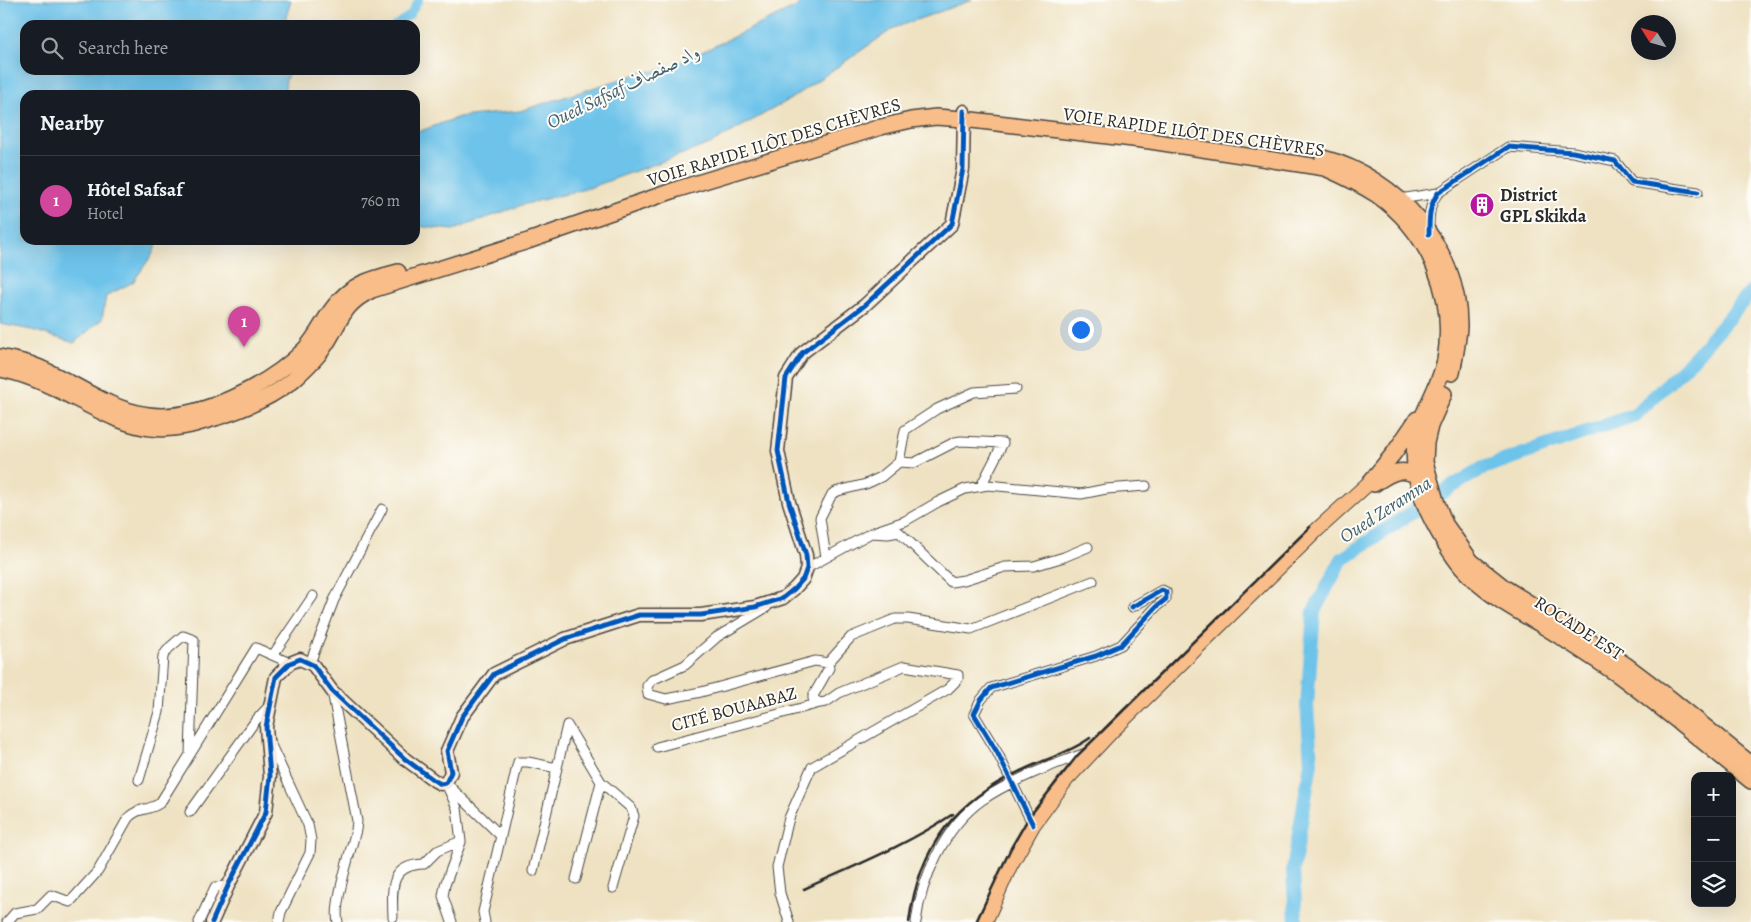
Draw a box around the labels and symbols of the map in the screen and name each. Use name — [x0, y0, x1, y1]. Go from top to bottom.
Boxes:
north arrow — [1631, 15, 1676, 60]
water label: Oued Safsaf واد صفصاف — [542, 38, 704, 135]
street label: VOIE RAPIDE ILÔT DES CHÈVRES — [643, 92, 904, 192]
street label: VOIE RAPIDE ILÔT DES CHÈVRES — [1061, 102, 1326, 162]
place label: District GPL Skikda — [1500, 183, 1587, 228]
building icon: District GPL Skikda — [1469, 192, 1495, 218]
pin: 1 — [228, 306, 260, 347]
your location — [1068, 317, 1094, 343]
water label: Oued Zeramna — [1335, 470, 1437, 549]
street label: ROCADE EST — [1530, 590, 1628, 666]
street label: CITÉ BOUAABAZ — [668, 681, 800, 737]

